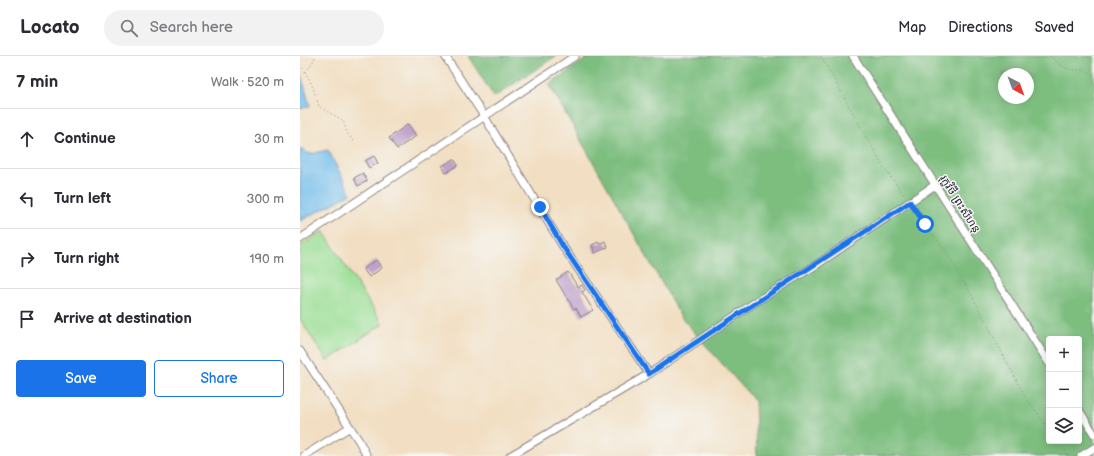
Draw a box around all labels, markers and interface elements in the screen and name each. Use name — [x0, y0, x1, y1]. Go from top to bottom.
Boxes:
search box — [104, 10, 384, 46]
text: Locato — [20, 16, 80, 39]
icon: search — [118, 17, 140, 39]
text: Search here — [150, 18, 233, 37]
text: Map — [898, 19, 926, 36]
text: Directions — [948, 19, 1013, 36]
text: Saved — [1035, 19, 1074, 36]
north arrow — [998, 68, 1034, 104]
text: 7 min — [16, 72, 58, 92]
text: Walk · 520 m — [211, 74, 284, 90]
icon: ahead — [16, 128, 38, 150]
text: Continue — [54, 129, 116, 148]
text: 30 m — [254, 131, 284, 147]
street label: រុក្ខវិថី ព្រះសីហនុ — [937, 172, 984, 235]
icon: left — [16, 188, 38, 210]
text: Turn left — [54, 189, 111, 208]
text: 300 m — [246, 191, 284, 207]
route end — [531, 198, 549, 216]
route start — [916, 215, 934, 233]
icon: right — [16, 248, 38, 270]
text: Turn right — [54, 249, 119, 268]
text: 190 m — [250, 251, 284, 267]
icon: arrive — [16, 308, 38, 330]
text: Arrive at destination — [54, 309, 192, 328]
map controls — [1046, 336, 1082, 444]
button: + — [1046, 336, 1082, 372]
button: Save — [16, 360, 146, 397]
button: Share — [154, 360, 284, 397]
button: − — [1046, 372, 1082, 408]
button: layers — [1046, 408, 1082, 444]

